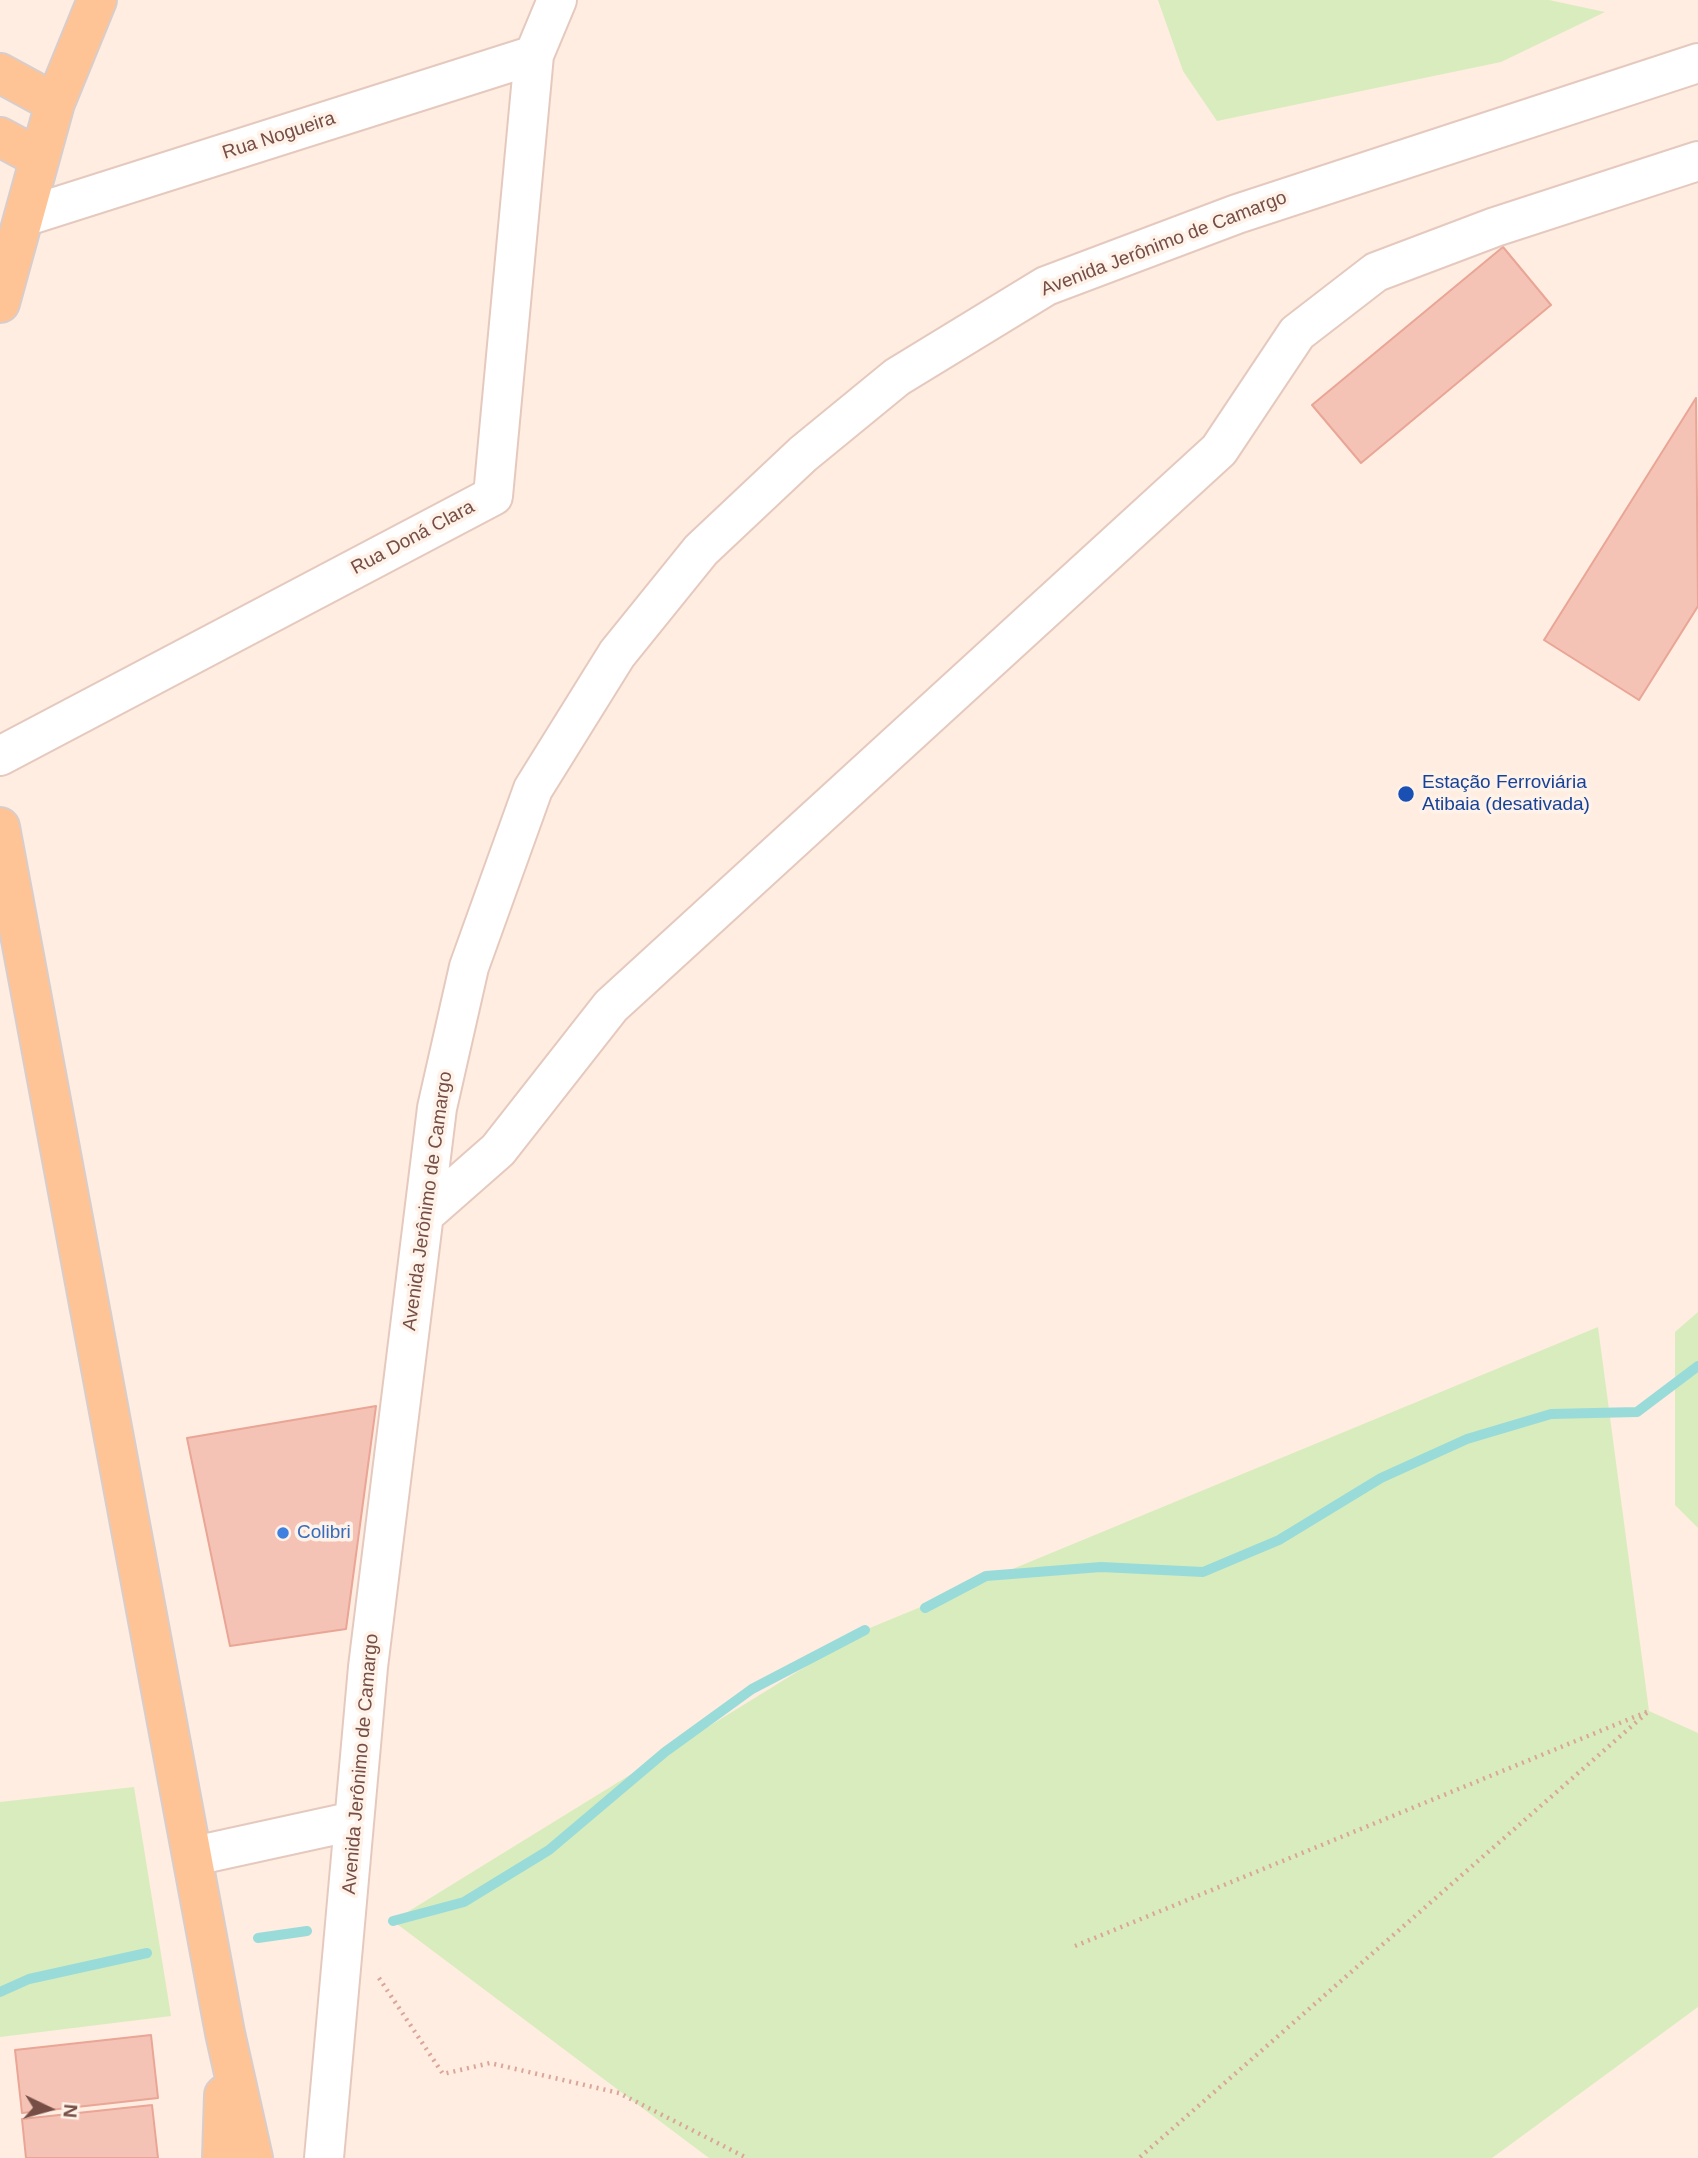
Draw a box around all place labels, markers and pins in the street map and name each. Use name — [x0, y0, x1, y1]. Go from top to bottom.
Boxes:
place label: Estação Ferroviária Atibaia (desativada) — [1422, 772, 1590, 816]
marker: Estação Ferroviária Atibaia (desativada) — [1396, 784, 1416, 804]
place label: Colibri — [297, 1522, 351, 1544]
marker: Colibri — [275, 1525, 291, 1541]

